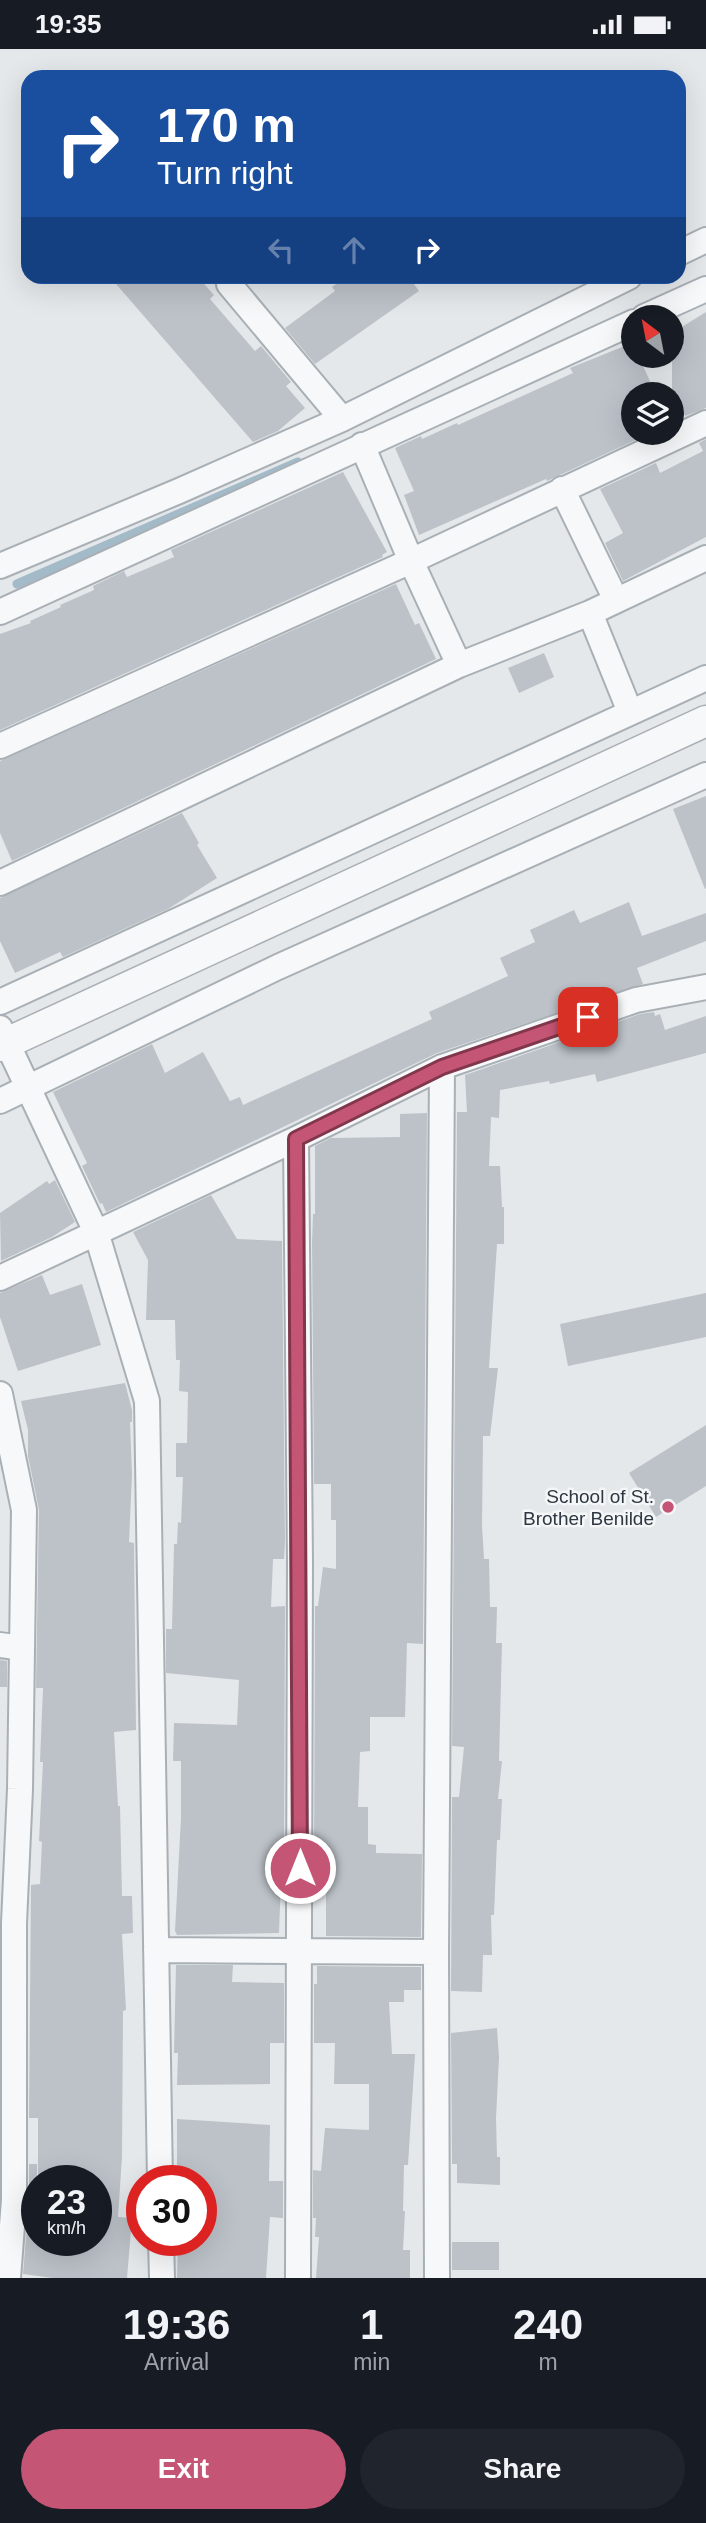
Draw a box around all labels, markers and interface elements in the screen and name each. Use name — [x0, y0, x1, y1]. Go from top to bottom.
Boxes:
text: 19:35 — [35, 9, 102, 39]
icon: right — [42, 98, 133, 189]
text: 170 m — [157, 98, 296, 152]
text: Turn right — [157, 155, 293, 191]
icon: left — [262, 231, 300, 269]
icon: ahead — [335, 231, 373, 269]
icon: right — [408, 231, 446, 269]
north arrow — [621, 305, 684, 367]
map controls — [621, 305, 684, 445]
button: layers — [621, 382, 684, 445]
pin — [558, 987, 618, 1047]
icon: arrive — [569, 998, 607, 1036]
place label: School of St. Brother Benilde — [523, 1486, 654, 1529]
marker: School of St. Brother Benilde — [660, 1499, 676, 1515]
position arrow — [263, 1831, 337, 1905]
speed limit sign: 30 — [126, 2165, 217, 2256]
text: 23 — [47, 2182, 86, 2221]
text: km/h — [47, 2218, 86, 2238]
text: 19:36 — [123, 2301, 230, 2348]
text: 1 — [360, 2301, 383, 2348]
text: 240 — [513, 2301, 583, 2348]
text: Arrival — [144, 2349, 209, 2375]
text: min — [353, 2349, 390, 2375]
text: m — [539, 2349, 558, 2375]
button: Exit — [21, 2429, 346, 2509]
button: Share — [360, 2429, 685, 2509]

